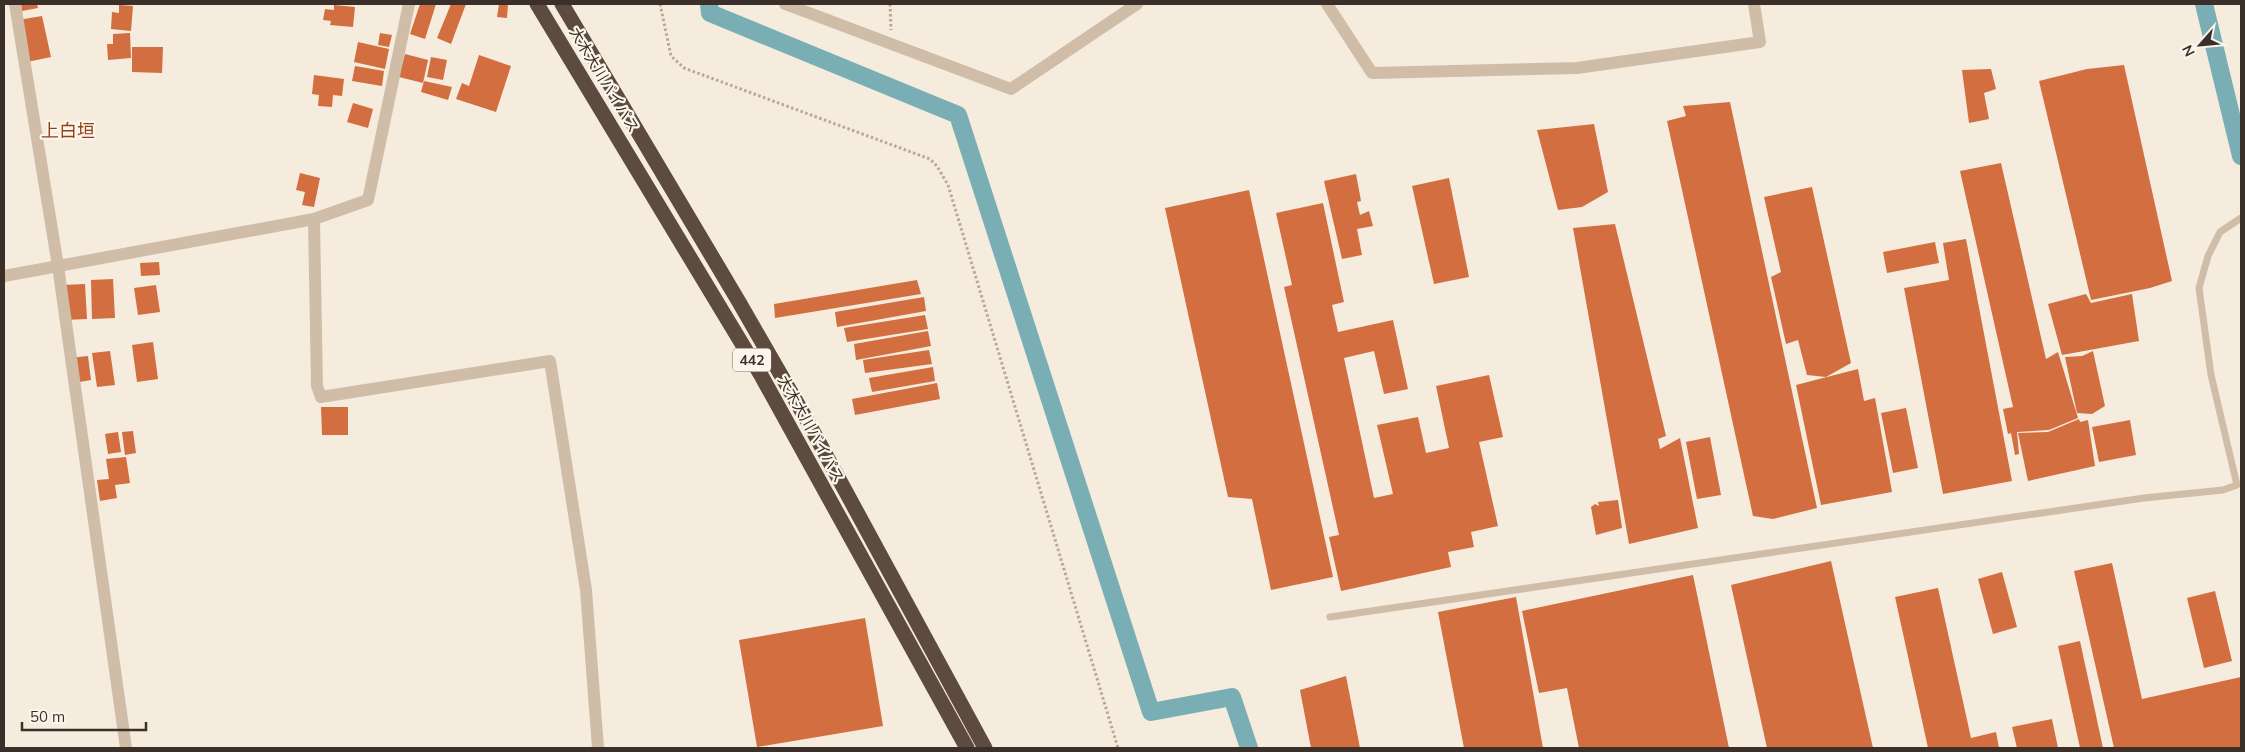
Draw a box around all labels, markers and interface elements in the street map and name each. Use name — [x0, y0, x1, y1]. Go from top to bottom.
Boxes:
north arrow — [2175, 20, 2225, 70]
street label: 大木大川バイパス — [565, 24, 643, 136]
text: N — [2178, 42, 2199, 60]
district label: 上白垣 — [41, 119, 95, 142]
road number: 442 — [733, 348, 771, 372]
street label: 大木大川バイパス — [774, 372, 849, 486]
scale bar — [22, 700, 146, 732]
text: 50 m — [30, 707, 65, 726]

